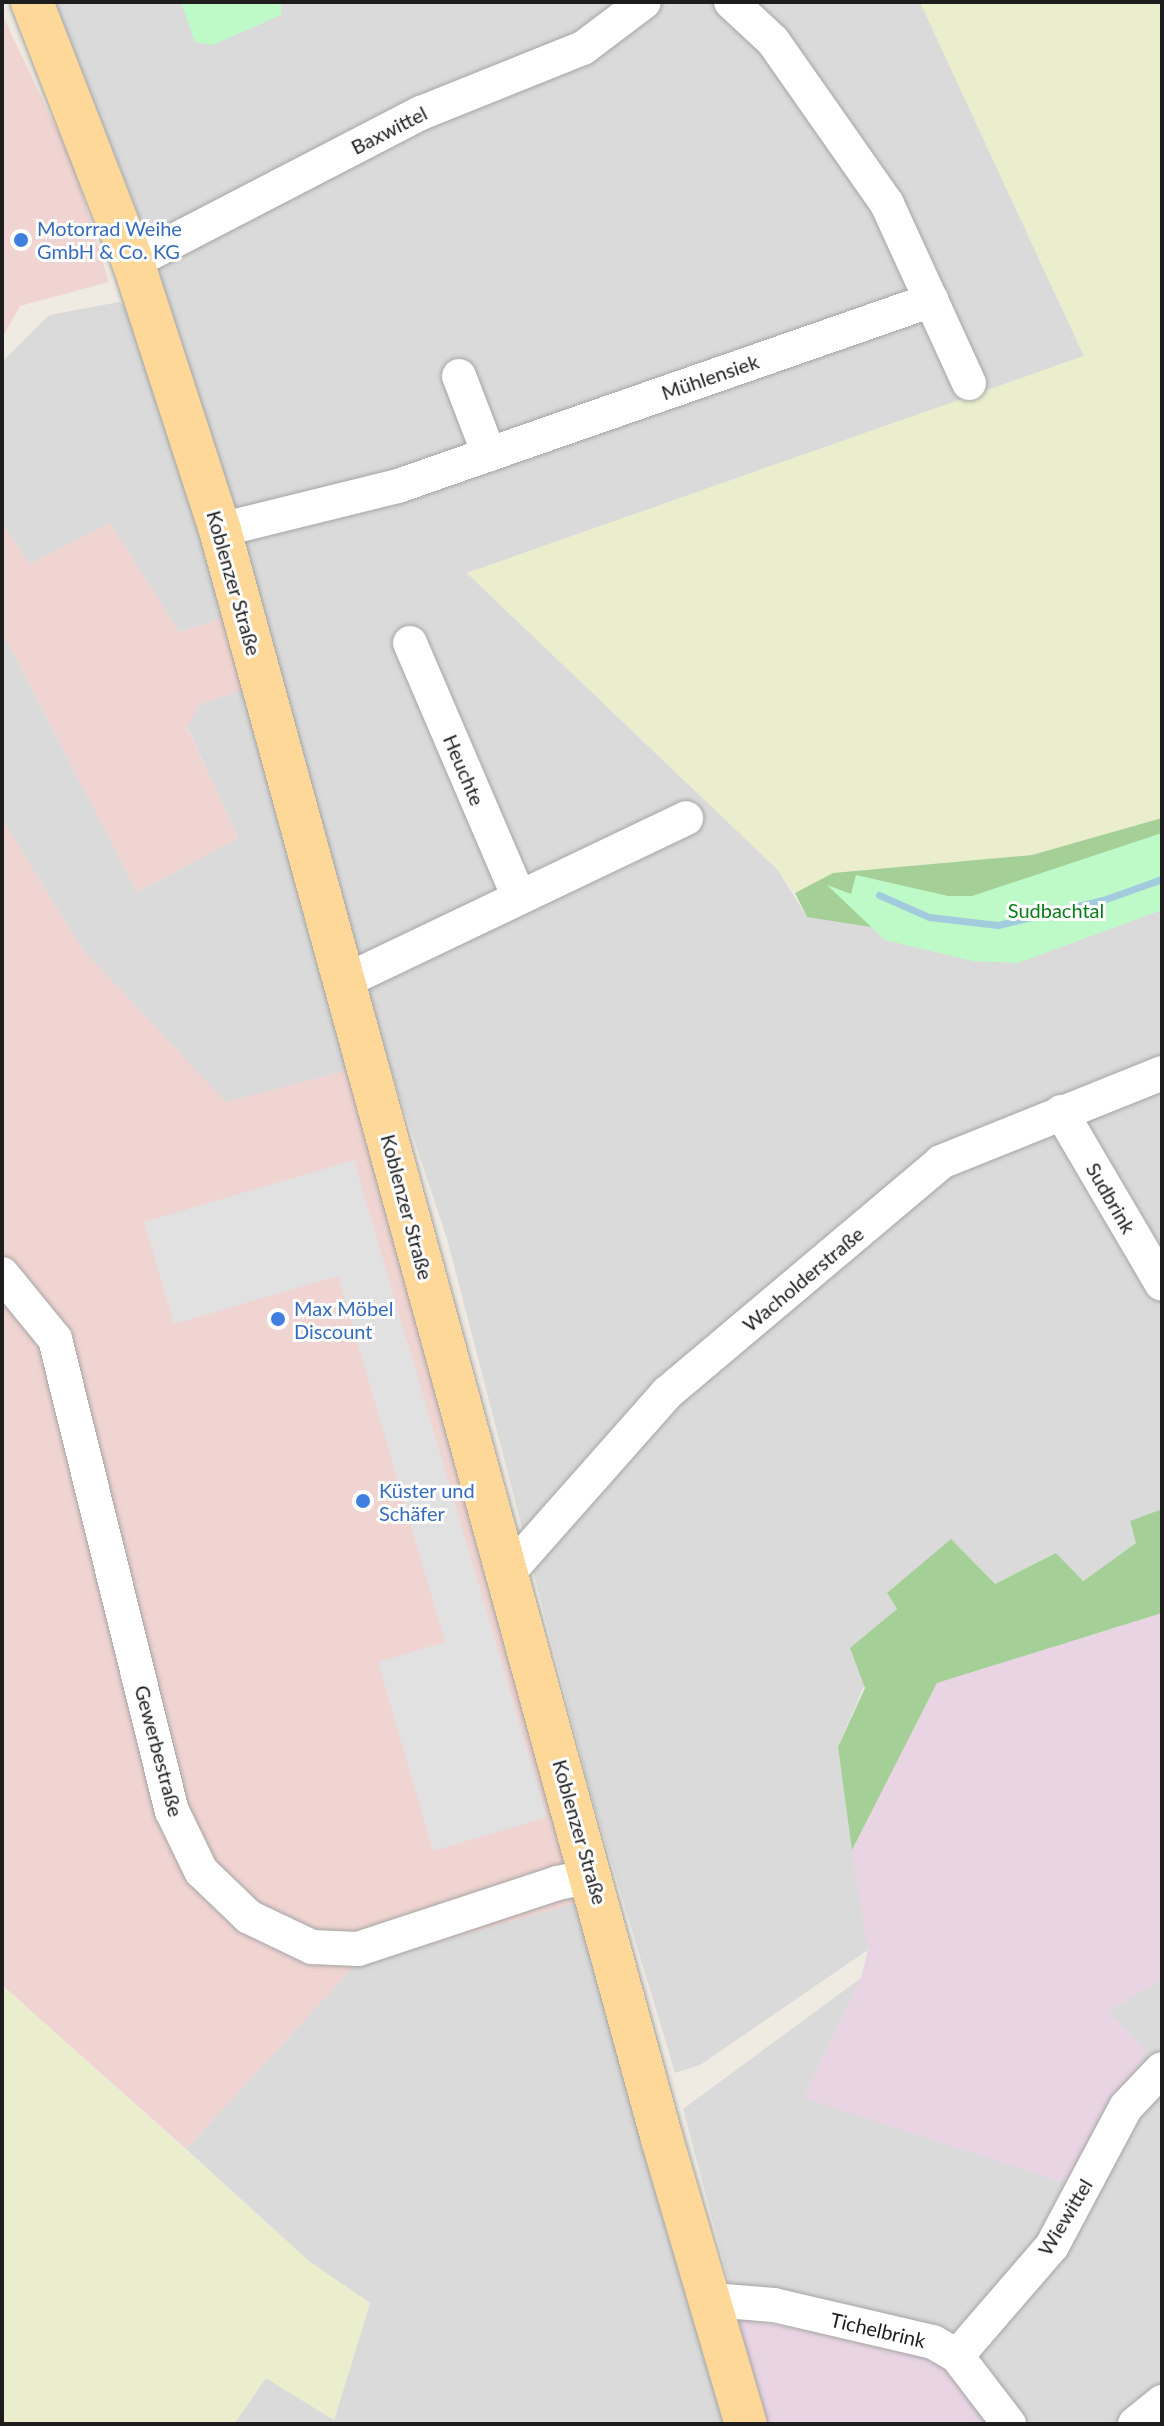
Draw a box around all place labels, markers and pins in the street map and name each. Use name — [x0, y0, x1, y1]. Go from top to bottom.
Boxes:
place label: Motorrad Weihe GmbH & Co. KG — [37, 216, 182, 263]
marker: Motorrad Weihe GmbH & Co. KG — [12, 231, 30, 249]
place label: Max Möbel Discount — [294, 1296, 393, 1343]
marker: Max Möbel Discount — [269, 1310, 287, 1328]
place label: Küster und Schäfer — [379, 1478, 475, 1525]
marker: Küster und Schäfer — [354, 1492, 372, 1510]

